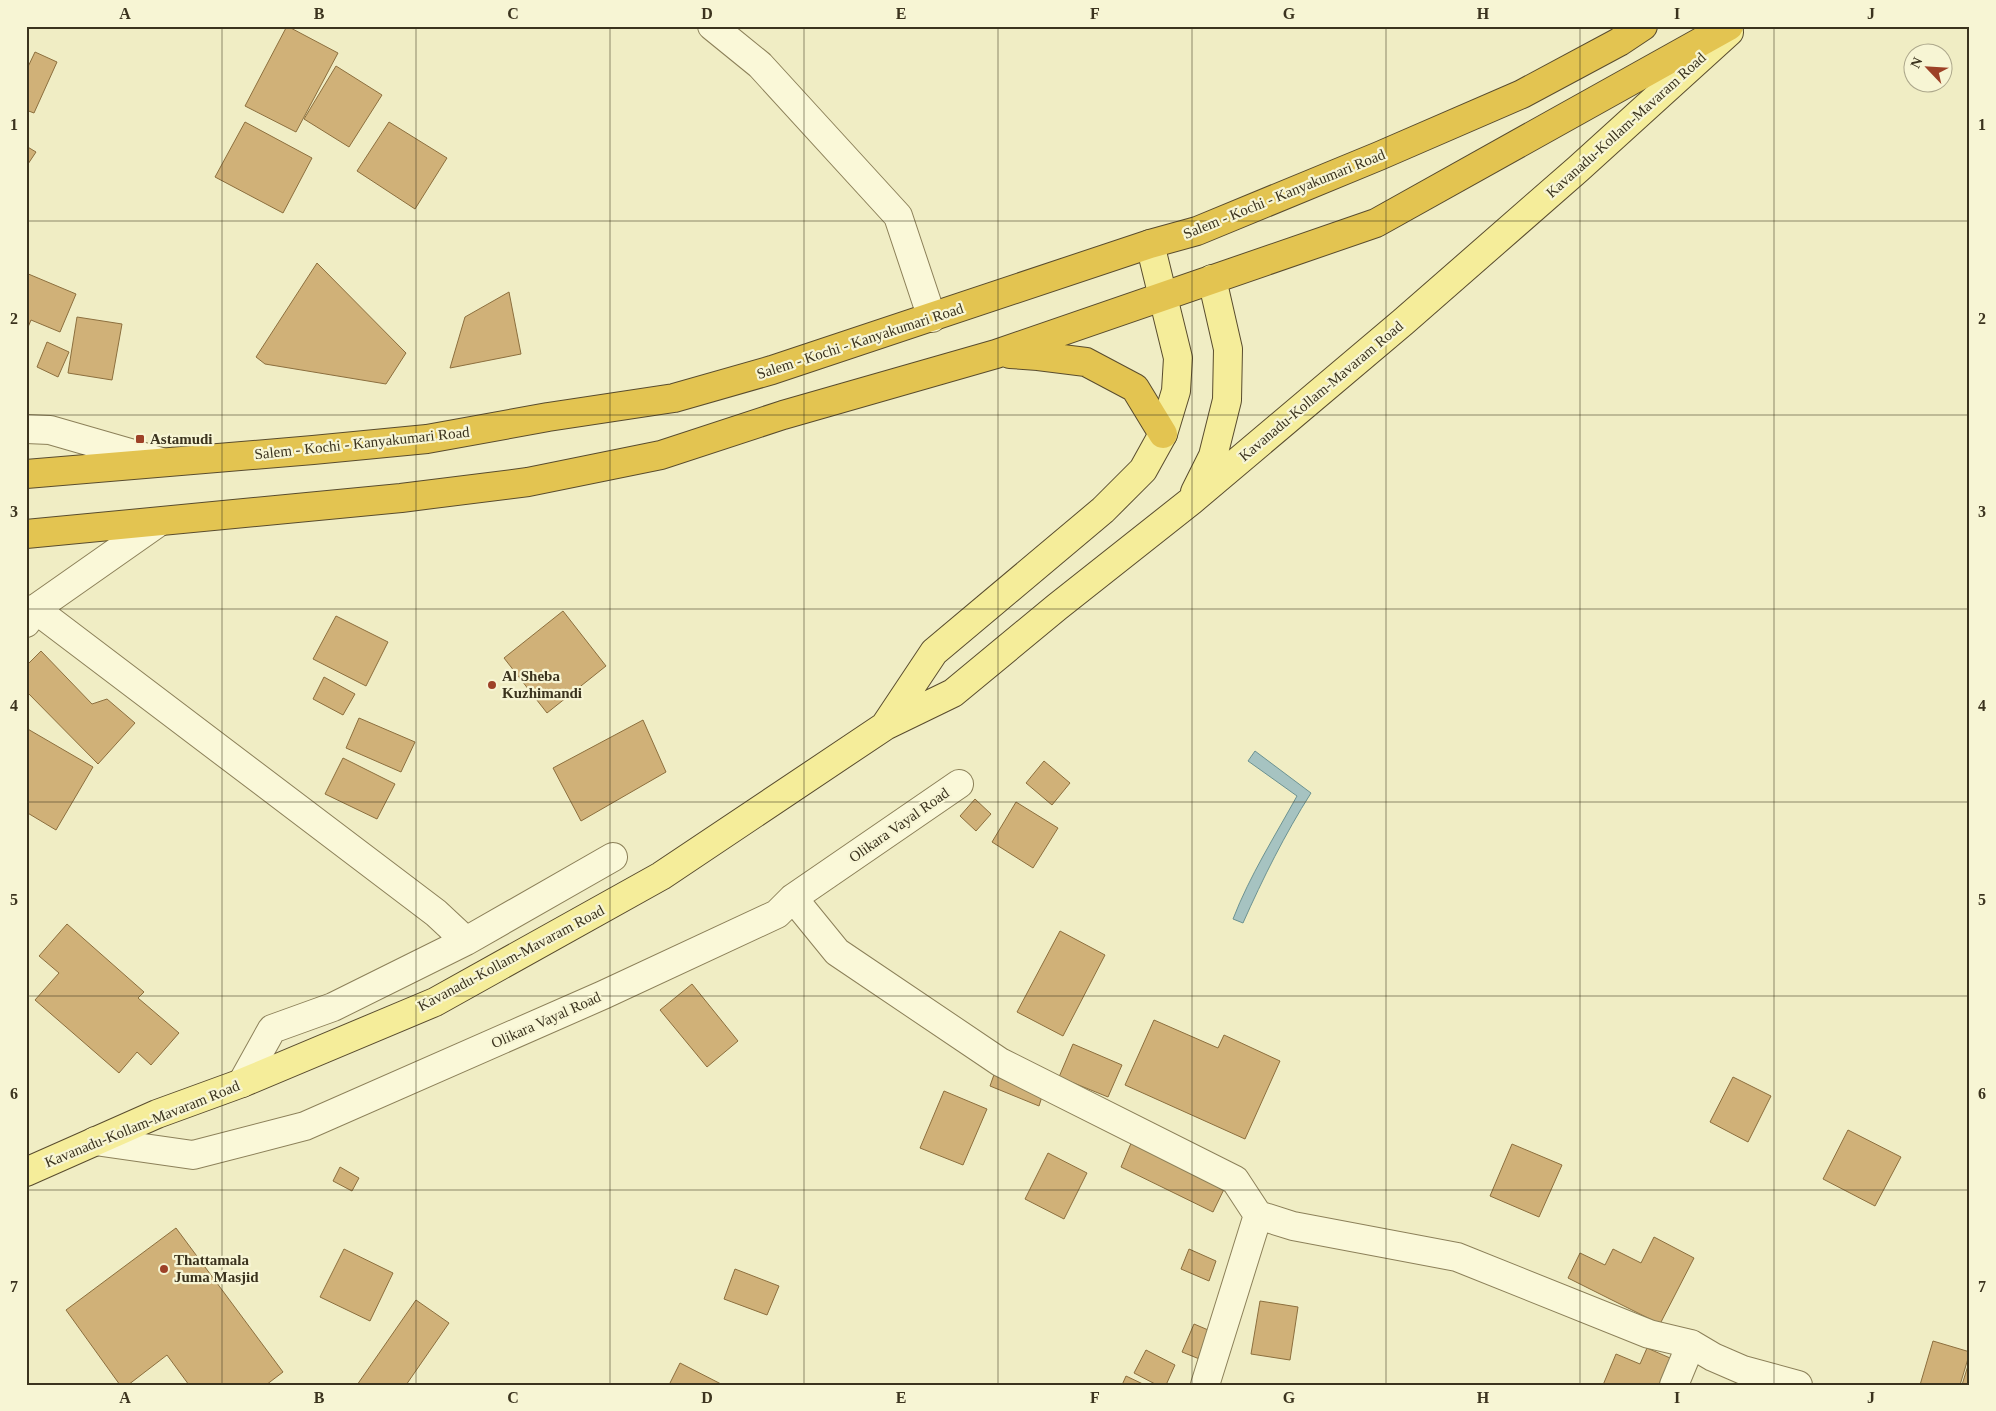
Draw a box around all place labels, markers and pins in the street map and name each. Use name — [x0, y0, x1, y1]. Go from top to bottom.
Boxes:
place label: Astamudi — [150, 431, 213, 447]
marker: Astamudi — [134, 433, 146, 445]
place label: Al Sheba Kuzhimandi — [502, 668, 582, 701]
marker: Al Sheba Kuzhimandi — [486, 679, 498, 691]
place label: Thattamala Juma Masjid — [174, 1252, 259, 1285]
marker: Thattamala Juma Masjid — [158, 1263, 170, 1275]

